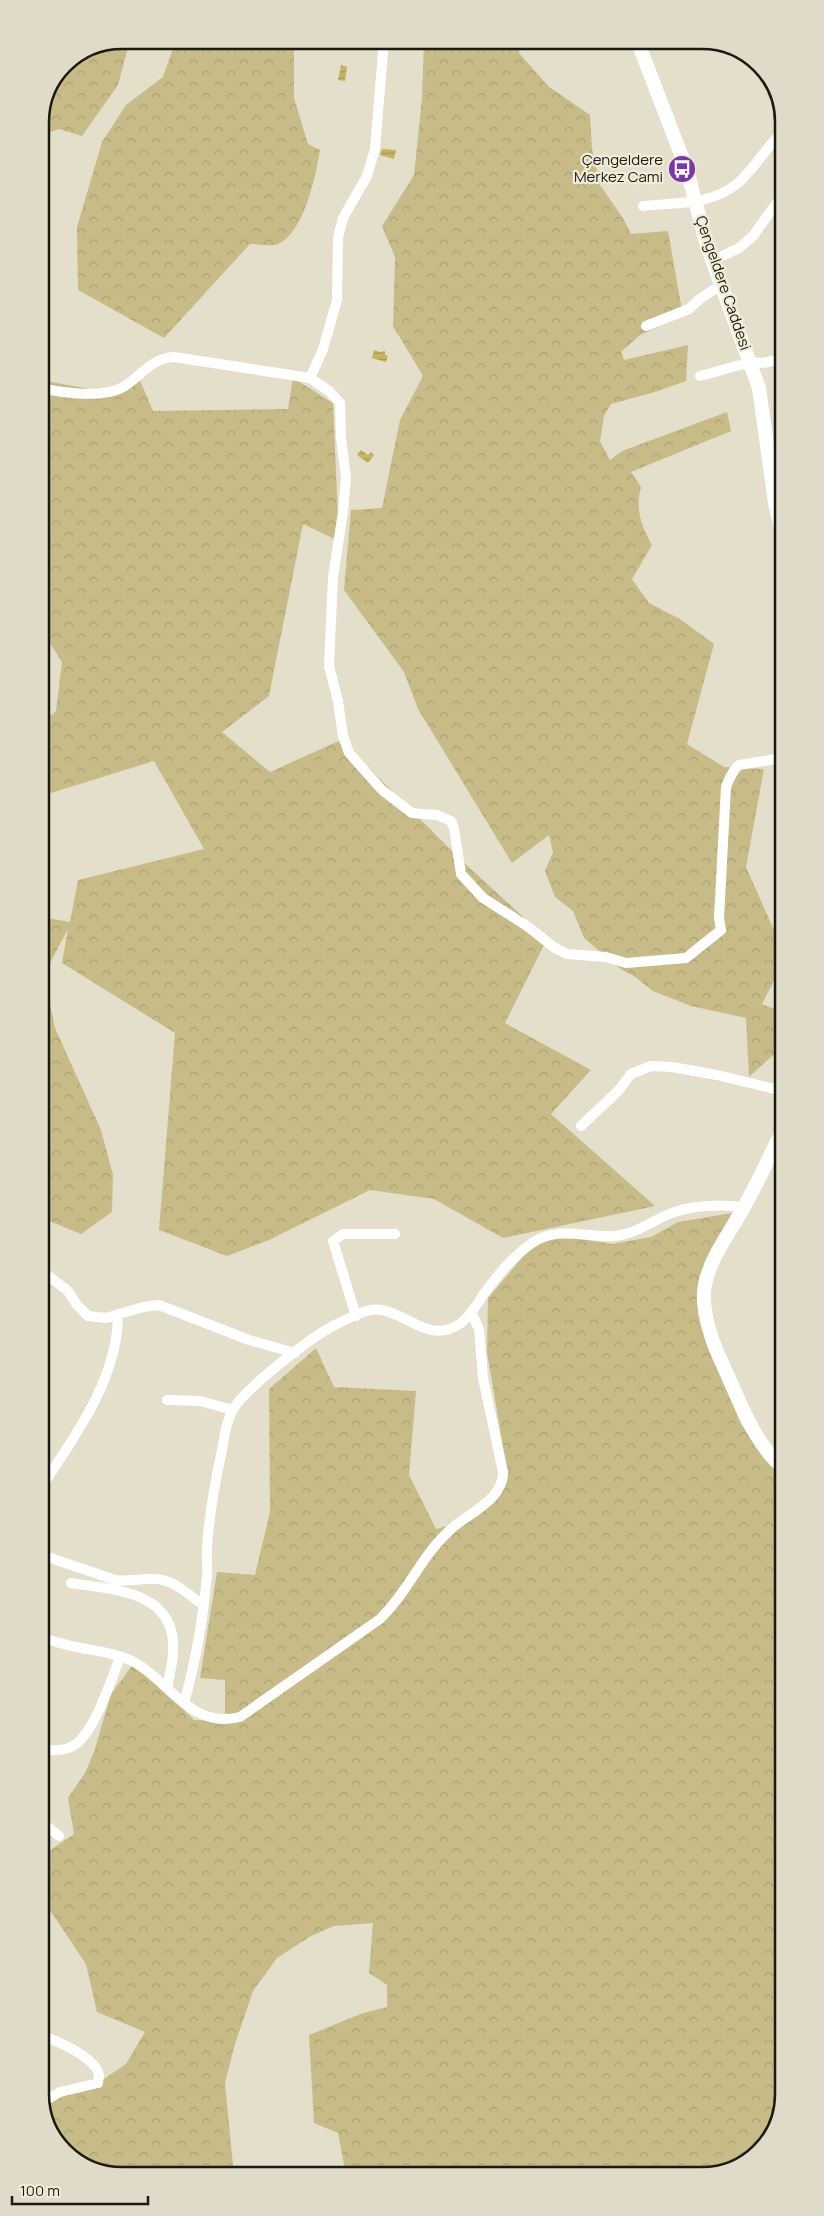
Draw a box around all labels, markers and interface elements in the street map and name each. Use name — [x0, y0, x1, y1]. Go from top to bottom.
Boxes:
place label: Çengeldere Merkez Cami — [574, 149, 663, 187]
bus stop icon: Çengeldere Merkez Cami — [667, 154, 697, 184]
street label: Çengeldere Caddesi — [691, 213, 756, 353]
scale bar — [12, 2174, 149, 2206]
text: 100 m — [20, 2180, 60, 2201]

